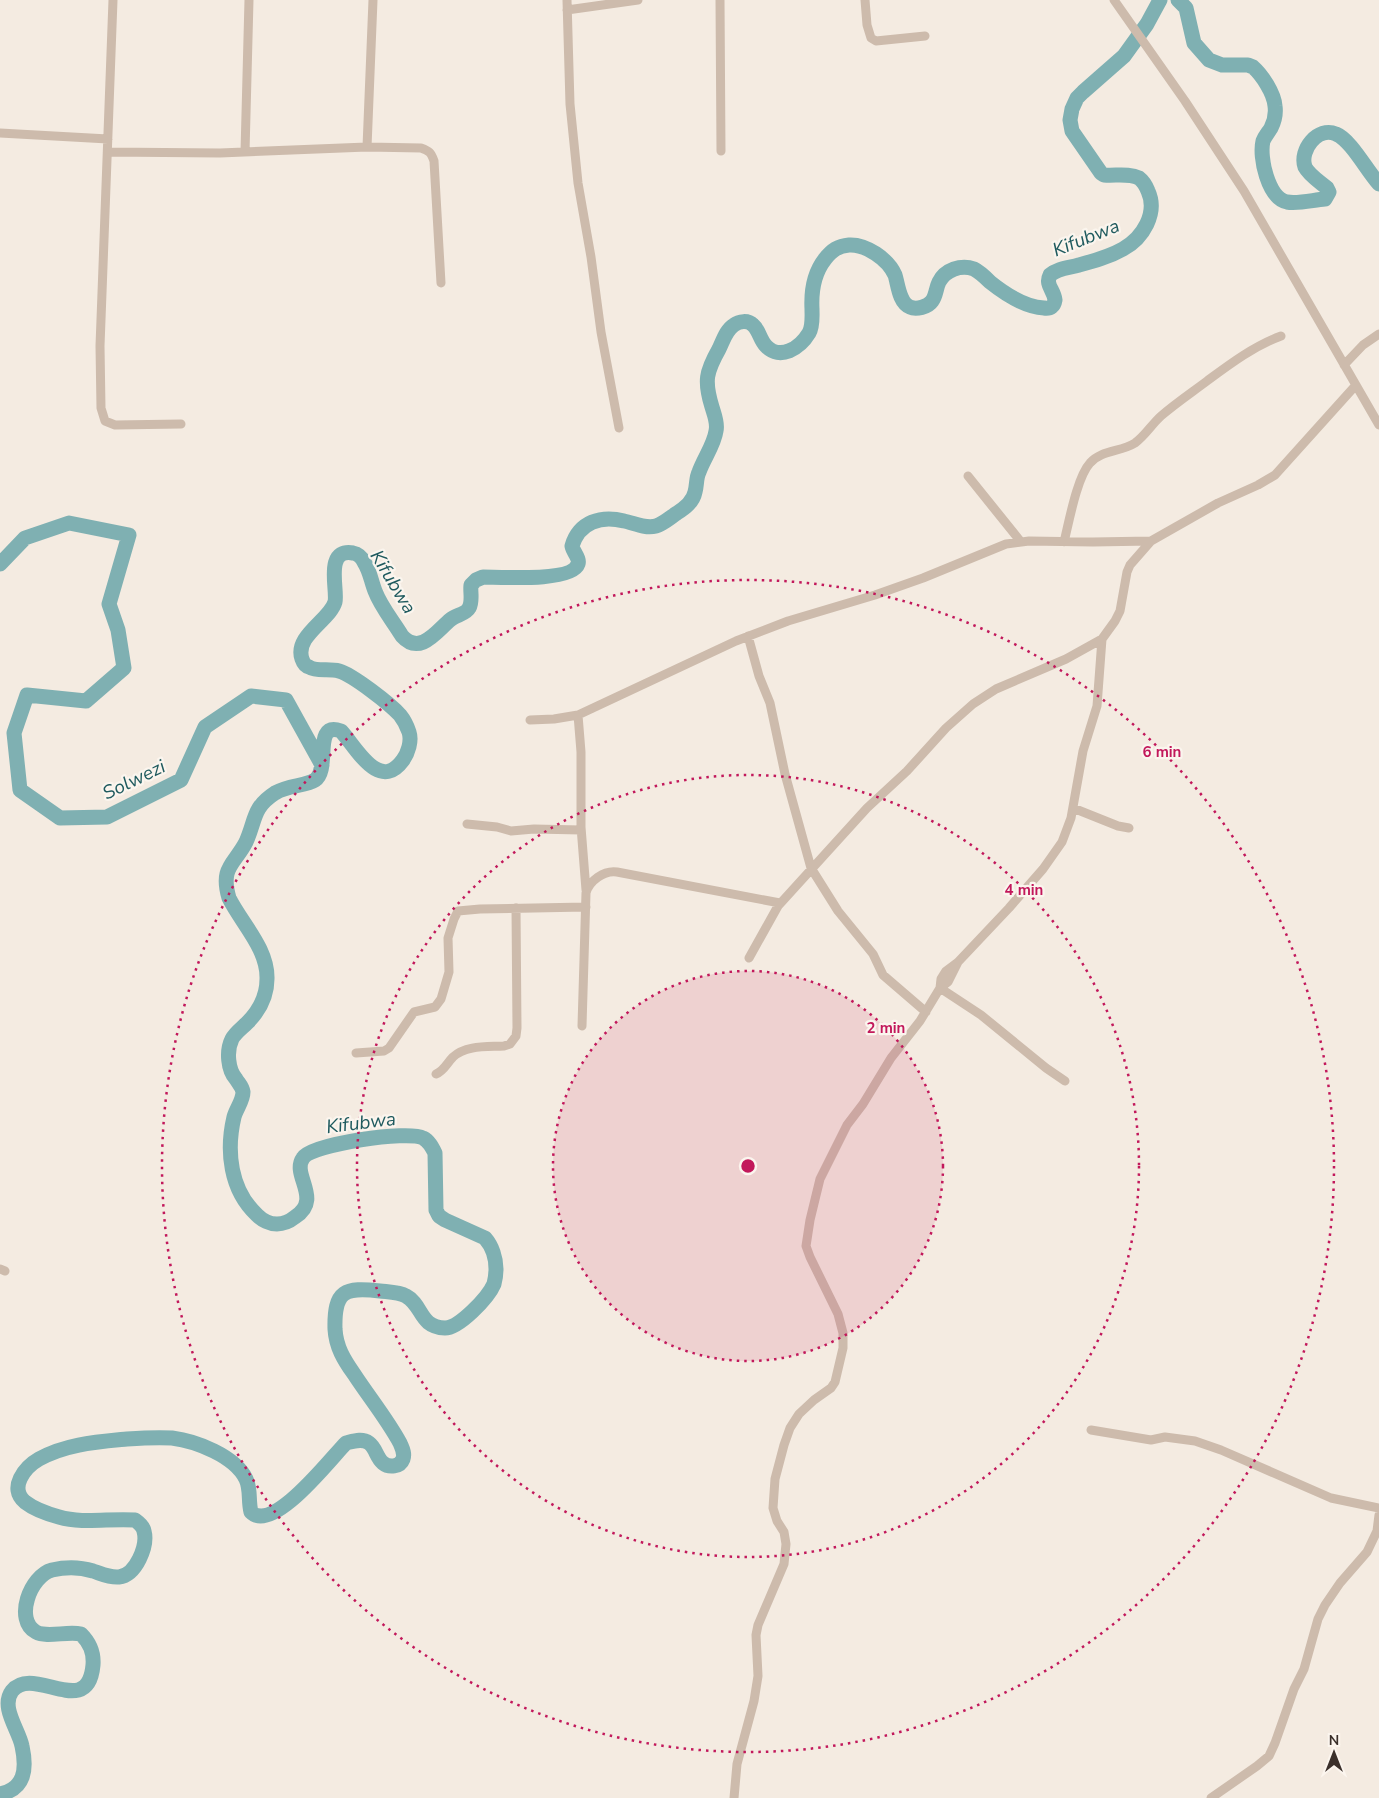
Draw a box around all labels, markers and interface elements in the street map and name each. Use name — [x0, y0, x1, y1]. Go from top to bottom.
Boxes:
water label: Kifubwa — [1049, 213, 1123, 263]
water label: Kifubwa — [364, 545, 422, 619]
text: 6 min — [1143, 742, 1181, 762]
water label: Solwezi — [98, 753, 170, 806]
text: 4 min — [1005, 880, 1043, 900]
text: 2 min — [867, 1018, 905, 1038]
water label: Kifubwa — [325, 1106, 397, 1140]
centre of rings — [739, 1157, 757, 1175]
north arrow — [1309, 1728, 1359, 1778]
text: N — [1329, 1731, 1339, 1750]

